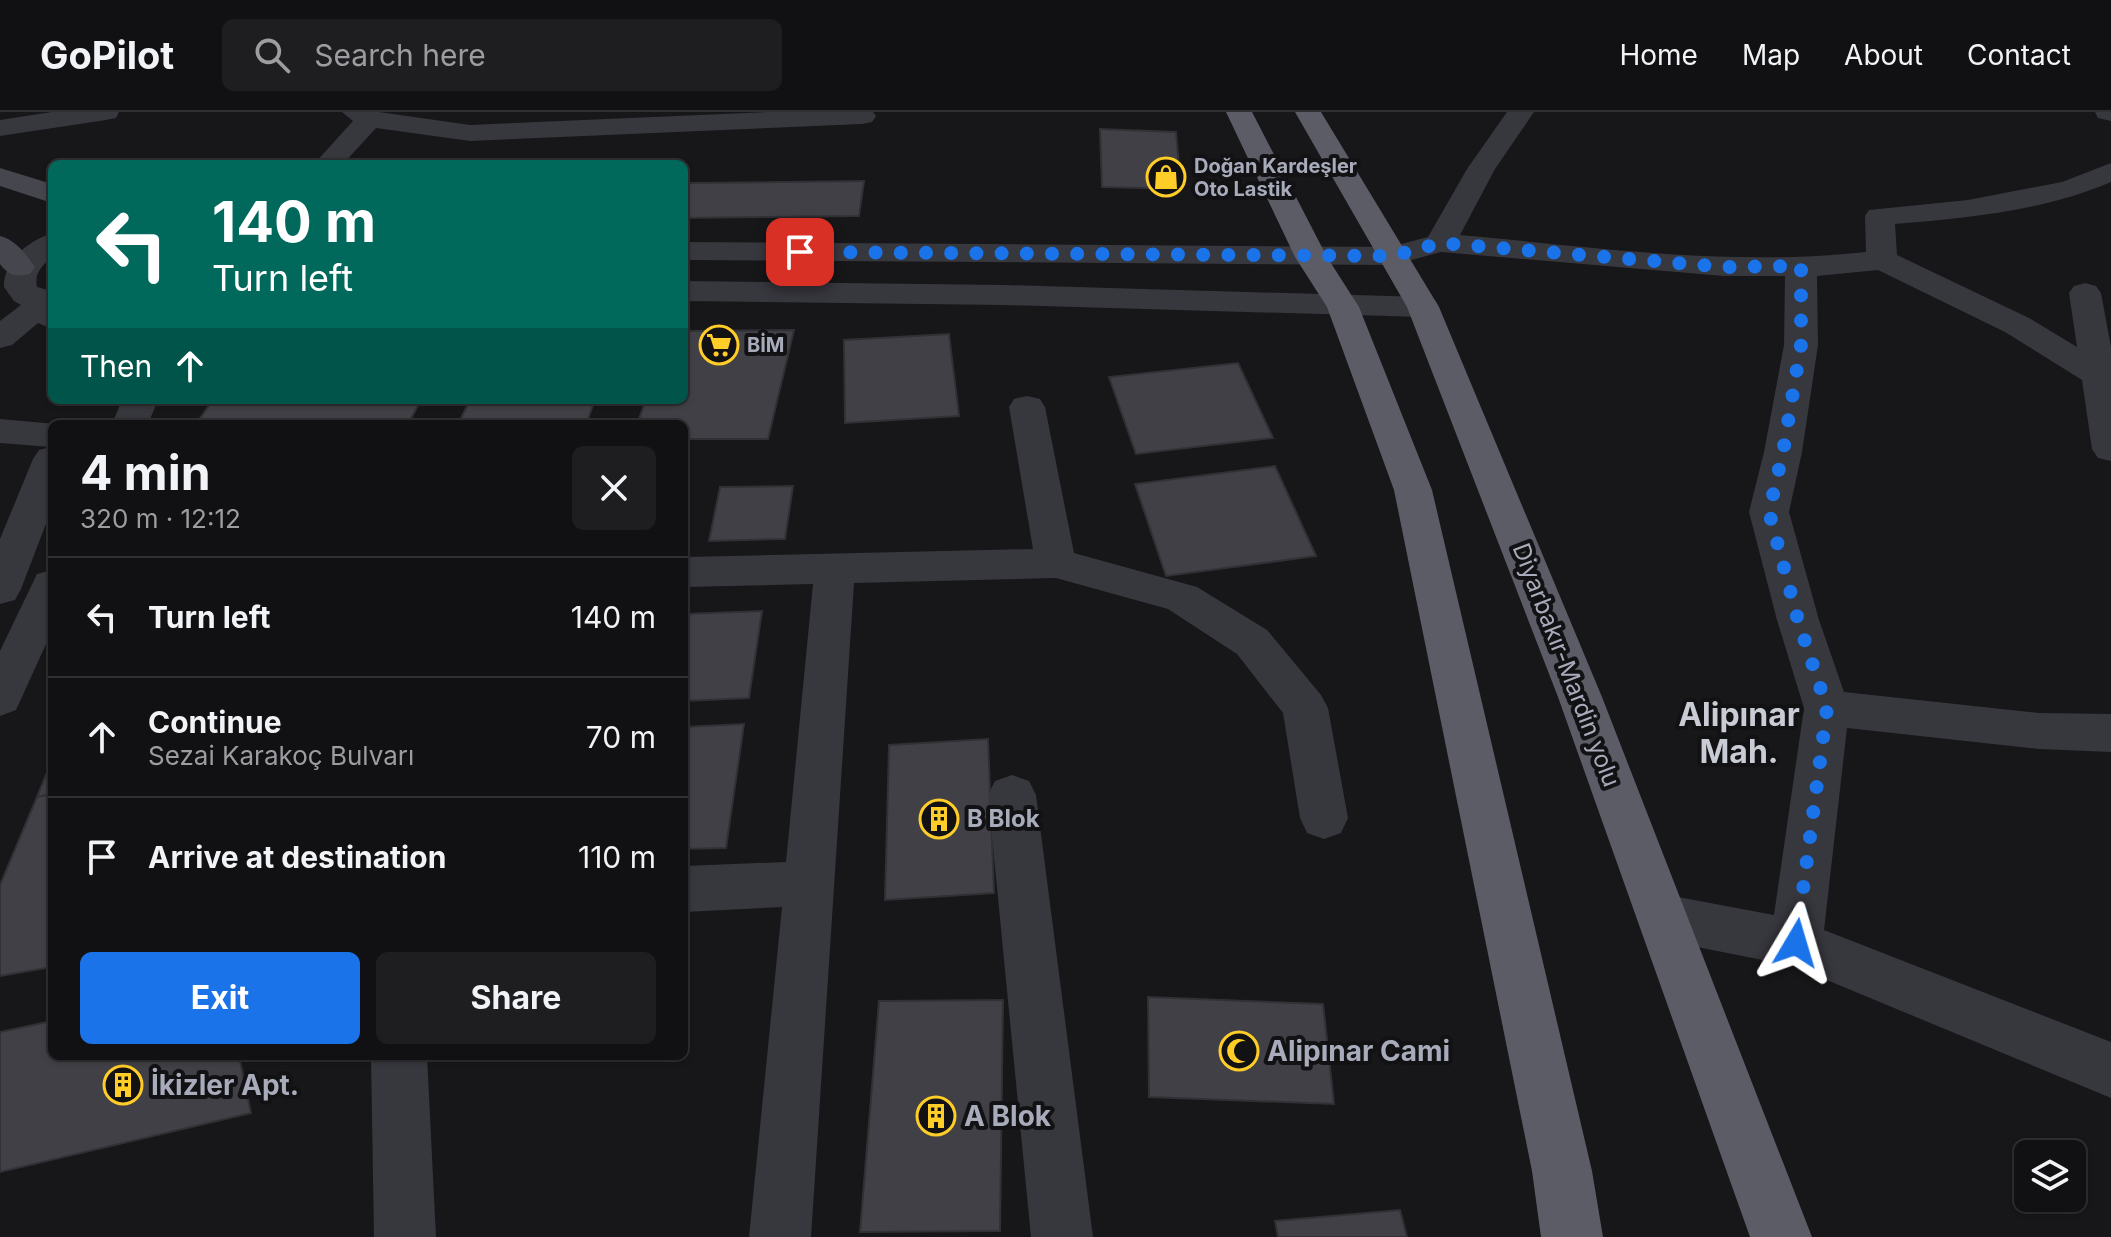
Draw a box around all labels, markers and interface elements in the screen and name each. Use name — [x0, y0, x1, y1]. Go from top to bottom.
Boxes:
search box — [222, 19, 782, 91]
text: GoPilot — [40, 32, 174, 78]
icon: search — [250, 33, 294, 77]
text: Search here — [314, 37, 486, 73]
text: Home — [1619, 38, 1698, 72]
text: Map — [1742, 38, 1800, 72]
text: About — [1844, 38, 1923, 72]
text: Contact — [1967, 38, 2071, 72]
place label: Doğan Kardeşler Oto Lastik — [1194, 154, 1357, 201]
shop icon: Doğan Kardeşler Oto Lastik — [1145, 156, 1187, 198]
text: 140 m — [212, 188, 376, 256]
icon: left — [80, 192, 184, 296]
pin — [766, 218, 834, 286]
icon: arrive — [778, 230, 822, 274]
text: Turn left — [212, 256, 353, 300]
supermarket icon: BİM — [698, 324, 740, 366]
place label: BİM — [747, 333, 784, 357]
icon: ahead — [168, 344, 212, 388]
text: Then — [80, 348, 152, 384]
text: 4 min — [80, 443, 211, 502]
button: close — [572, 446, 656, 530]
text: 320 m · 12:12 — [80, 503, 241, 534]
street label: Diyarbakır-Mardin yolu — [1507, 539, 1626, 791]
icon: left — [80, 595, 124, 639]
text: Turn left — [148, 599, 270, 635]
text: 140 m — [571, 599, 656, 635]
district label: Alipınar Mah. — [1678, 695, 1800, 771]
text: Continue — [148, 704, 282, 740]
icon: ahead — [80, 715, 124, 759]
text: 70 m — [586, 719, 656, 755]
text: Sezai Karakoç Bulvarı — [148, 740, 414, 771]
building icon: B Blok — [918, 798, 960, 840]
place label: B Blok — [967, 804, 1040, 833]
icon: arrive — [80, 835, 124, 879]
text: Arrive at destination — [148, 839, 446, 875]
text: 110 m — [578, 839, 656, 875]
position arrow — [1754, 901, 1838, 985]
button: Exit — [80, 952, 360, 1044]
button: Share — [376, 952, 656, 1044]
mosque icon: Alipınar Cami — [1218, 1030, 1260, 1072]
place label: Alipınar Cami — [1267, 1034, 1450, 1068]
building icon: İkizler Apt. — [102, 1064, 144, 1106]
place label: İkizler Apt. — [151, 1067, 299, 1102]
building icon: A Blok — [915, 1095, 957, 1137]
place label: A Blok — [964, 1099, 1052, 1133]
map controls — [2014, 1140, 2086, 1212]
button: layers — [2014, 1140, 2086, 1212]

